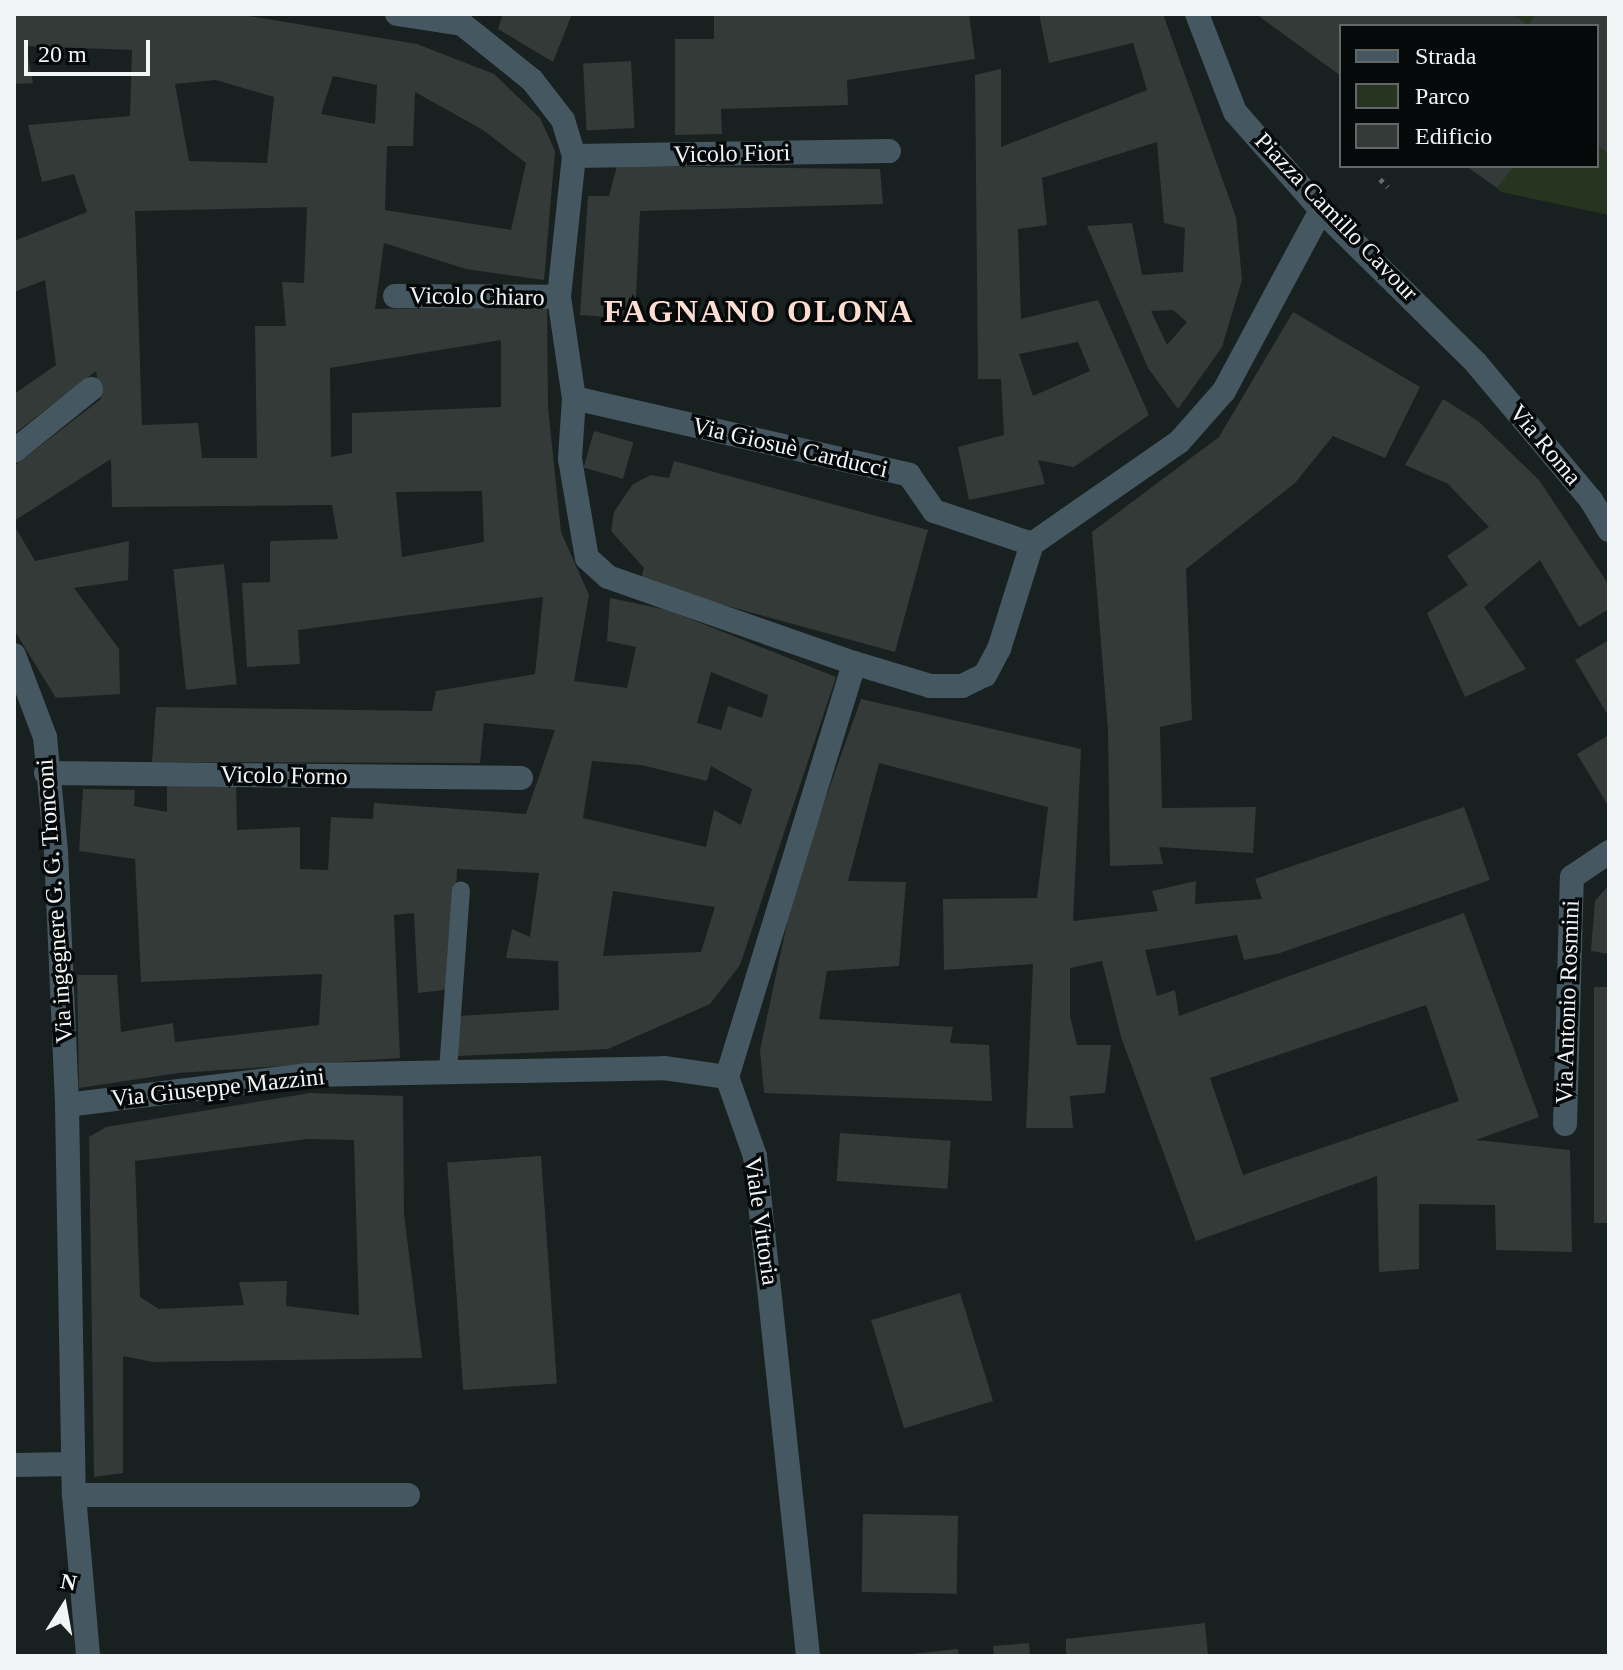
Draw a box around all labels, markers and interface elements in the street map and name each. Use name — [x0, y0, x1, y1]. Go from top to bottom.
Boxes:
scale bar — [28, 24, 154, 74]
legend — [1339, 24, 1599, 168]
text: 20 m — [38, 41, 87, 67]
text: Strada — [1415, 43, 1476, 69]
text: Parco — [1415, 83, 1470, 109]
text: Edificio — [1415, 123, 1492, 149]
street label: Piazza Camillo Cavour — [1248, 127, 1424, 307]
street label: Vicolo Fiori — [673, 139, 791, 169]
street label: Vicolo Chiaro — [409, 281, 545, 313]
district label: FAGNANO OLONA — [604, 292, 914, 330]
street label: Via Roma — [1503, 399, 1587, 491]
street label: Via Giosuè Carducci — [689, 411, 891, 485]
street label: Via ingegnere G. G. Tronconi — [31, 758, 79, 1044]
street label: Vicolo Forno — [220, 760, 348, 792]
street label: Via Antonio Rosmini — [1550, 899, 1586, 1105]
street label: Via Giuseppe Mazzini — [110, 1062, 326, 1114]
street label: Viale Vittoria — [738, 1155, 784, 1287]
north arrow — [24, 1566, 104, 1646]
text: N — [58, 1568, 79, 1596]

